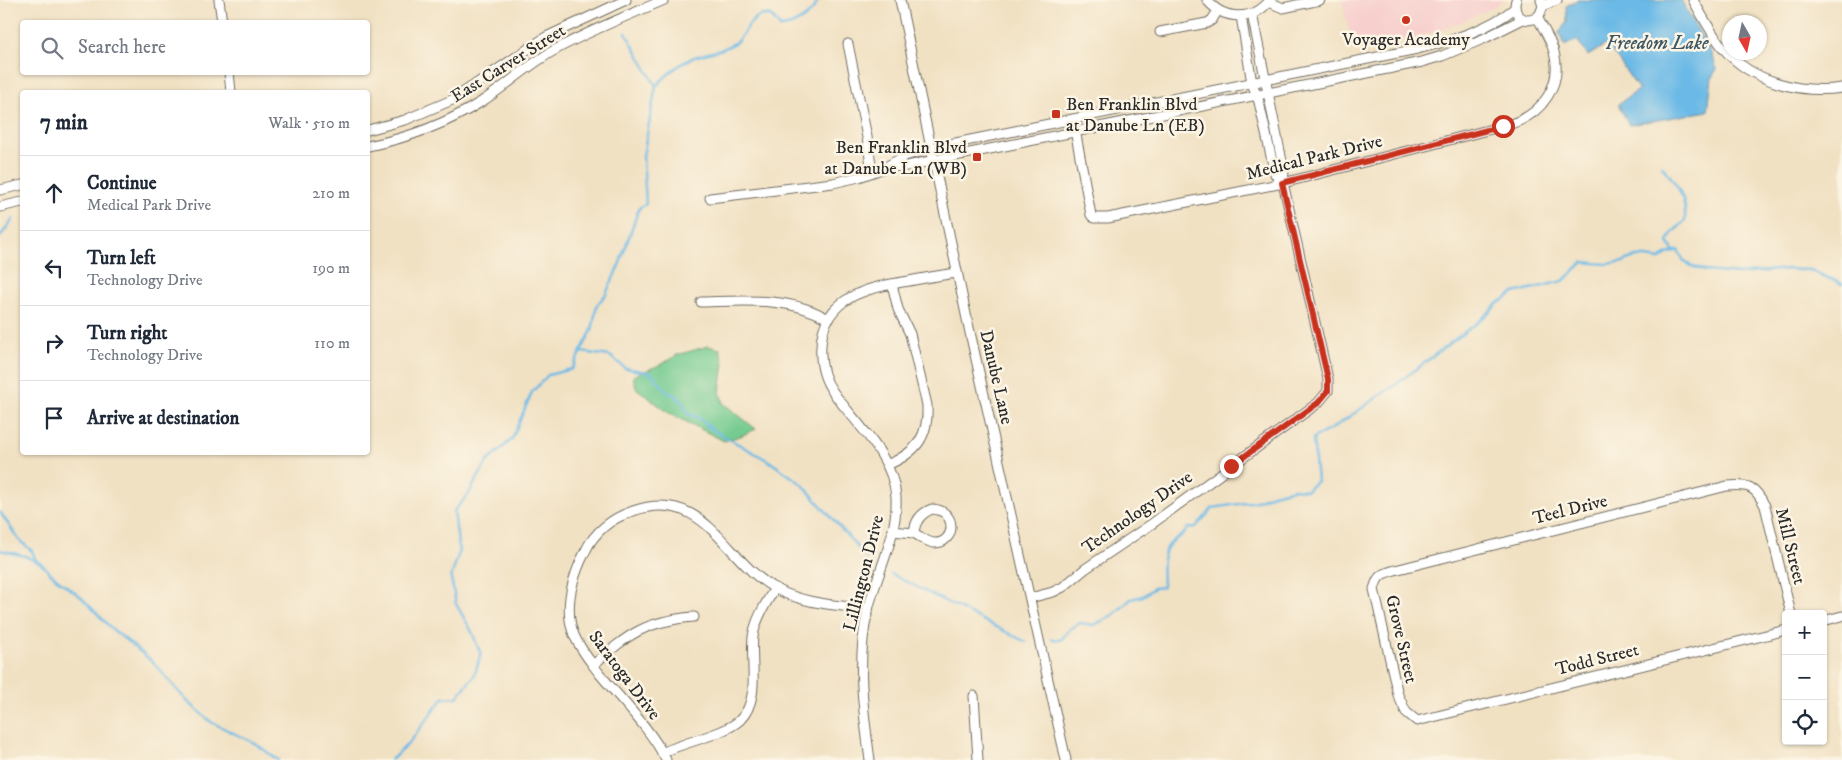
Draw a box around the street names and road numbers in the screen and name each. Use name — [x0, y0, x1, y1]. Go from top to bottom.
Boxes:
street label: East Carver Street — [447, 20, 570, 108]
street label: Medical Park Drive — [1244, 130, 1385, 186]
street label: Danube Lane — [974, 328, 1018, 427]
street label: Technology Drive — [1078, 467, 1197, 559]
street label: Teel Drive — [1531, 490, 1610, 530]
street label: Mill Street — [1770, 506, 1810, 587]
street label: Lillington Drive — [839, 513, 889, 634]
street label: Grove Street — [1380, 593, 1422, 686]
street label: Saratoga Drive — [583, 627, 665, 725]
street label: Todd Street — [1553, 639, 1641, 681]

